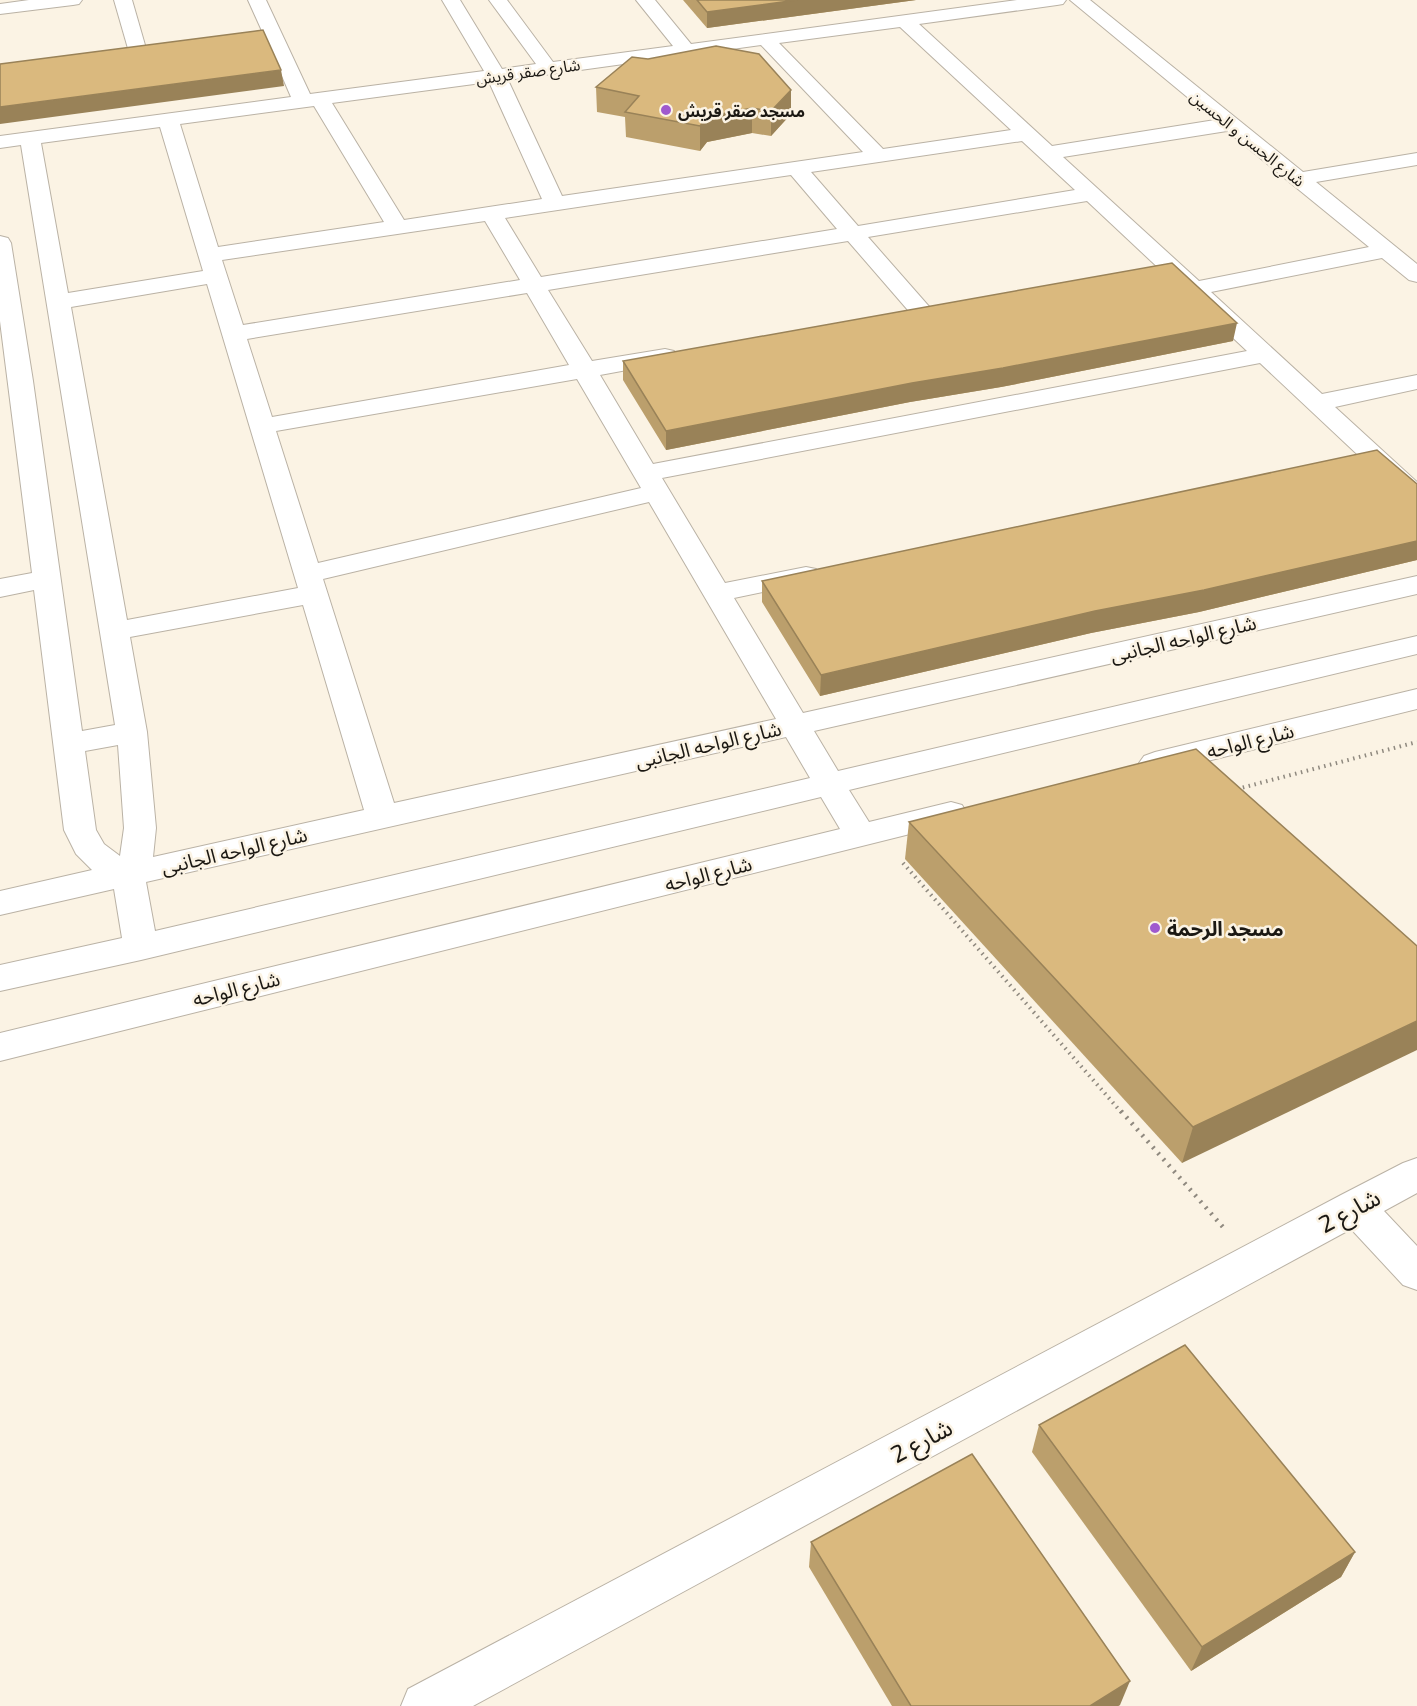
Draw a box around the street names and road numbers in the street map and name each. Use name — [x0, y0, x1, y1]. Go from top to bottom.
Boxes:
street label: شارع صقر قريش — [475, 54, 582, 92]
street label: شارع الحسن و الحسين — [1184, 86, 1309, 193]
street label: شارع الواحه الجانبى — [1108, 610, 1259, 670]
street label: شارع الواحه الجانبى — [633, 716, 784, 776]
street label: شارع الواحه — [1204, 718, 1297, 766]
street label: شارع الواحه الجانبى — [159, 822, 310, 882]
street label: شارع الواحه — [662, 851, 755, 899]
street label: شارع الواحه — [190, 966, 283, 1014]
street label: شارع 2 — [1313, 1182, 1387, 1242]
street label: شارع 2 — [885, 1412, 959, 1472]

